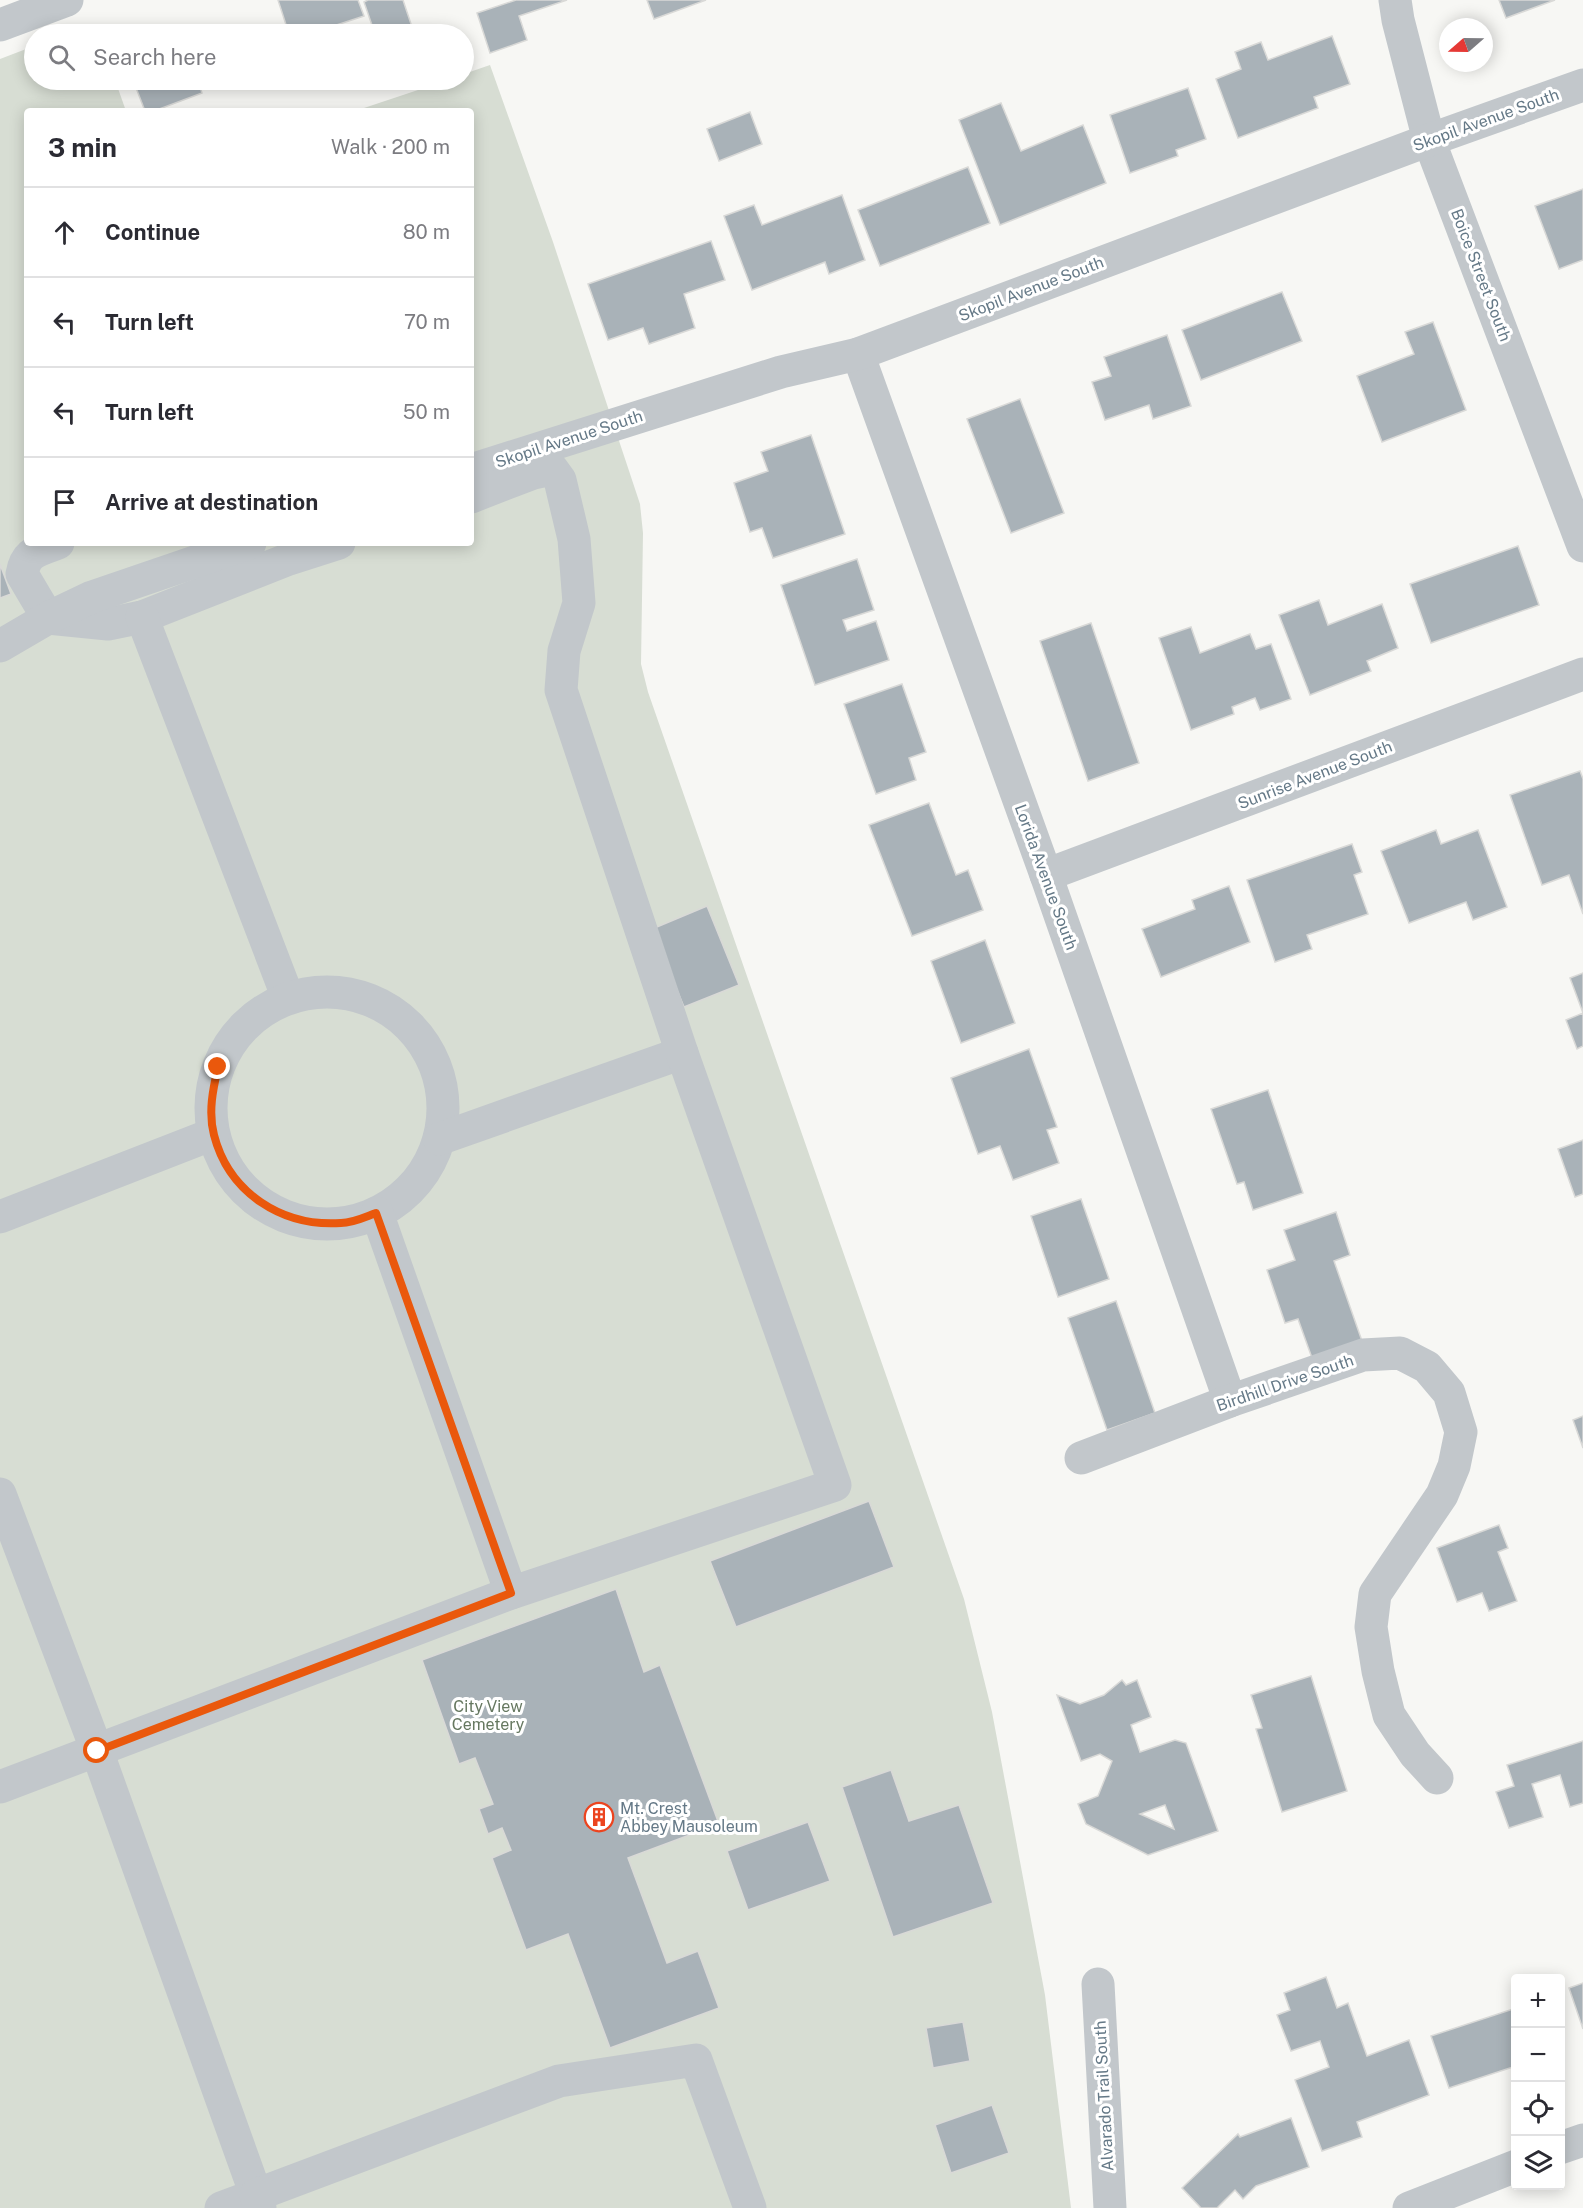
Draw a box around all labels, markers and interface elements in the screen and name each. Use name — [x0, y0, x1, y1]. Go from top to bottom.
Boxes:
north arrow — [1439, 18, 1493, 72]
search box — [24, 24, 474, 90]
icon: search — [45, 41, 78, 74]
text: Search here — [93, 44, 217, 70]
street label: Skopil Avenue South — [1410, 85, 1562, 155]
text: 3 min — [48, 132, 117, 163]
text: Walk · 200 m — [331, 135, 450, 159]
street label: Boice Street South — [1447, 206, 1515, 344]
icon: ahead — [48, 216, 81, 249]
text: Continue — [105, 219, 200, 245]
text: 80 m — [403, 220, 450, 244]
street label: Skopil Avenue South — [956, 253, 1106, 325]
icon: left — [48, 306, 81, 339]
text: Turn left — [105, 309, 194, 335]
text: 70 m — [404, 310, 450, 334]
icon: left — [48, 396, 81, 429]
text: Turn left — [105, 399, 194, 425]
text: 50 m — [403, 400, 450, 424]
street label: Skopil Avenue South — [493, 406, 645, 472]
icon: arrive — [48, 486, 81, 519]
text: Arrive at destination — [105, 489, 318, 515]
street label: Sunrise Avenue South — [1235, 737, 1395, 813]
street label: Lorida Avenue South — [1011, 802, 1081, 952]
route end — [204, 1053, 230, 1079]
street label: Birdhill Drive South — [1214, 1351, 1356, 1415]
park label: City View Cemetery — [452, 1697, 525, 1734]
route start — [83, 1737, 109, 1763]
place label: Mt. Crest Abbey Mausoleum — [620, 1799, 758, 1836]
building icon: Mt. Crest Abbey Mausoleum — [583, 1801, 615, 1833]
map controls — [1511, 1974, 1565, 2190]
button: + — [1511, 1974, 1565, 2028]
street label: Alvarado Trail South — [1091, 2020, 1117, 2172]
button: − — [1511, 2028, 1565, 2082]
button: locate — [1511, 2082, 1565, 2136]
button: layers — [1511, 2136, 1565, 2190]

